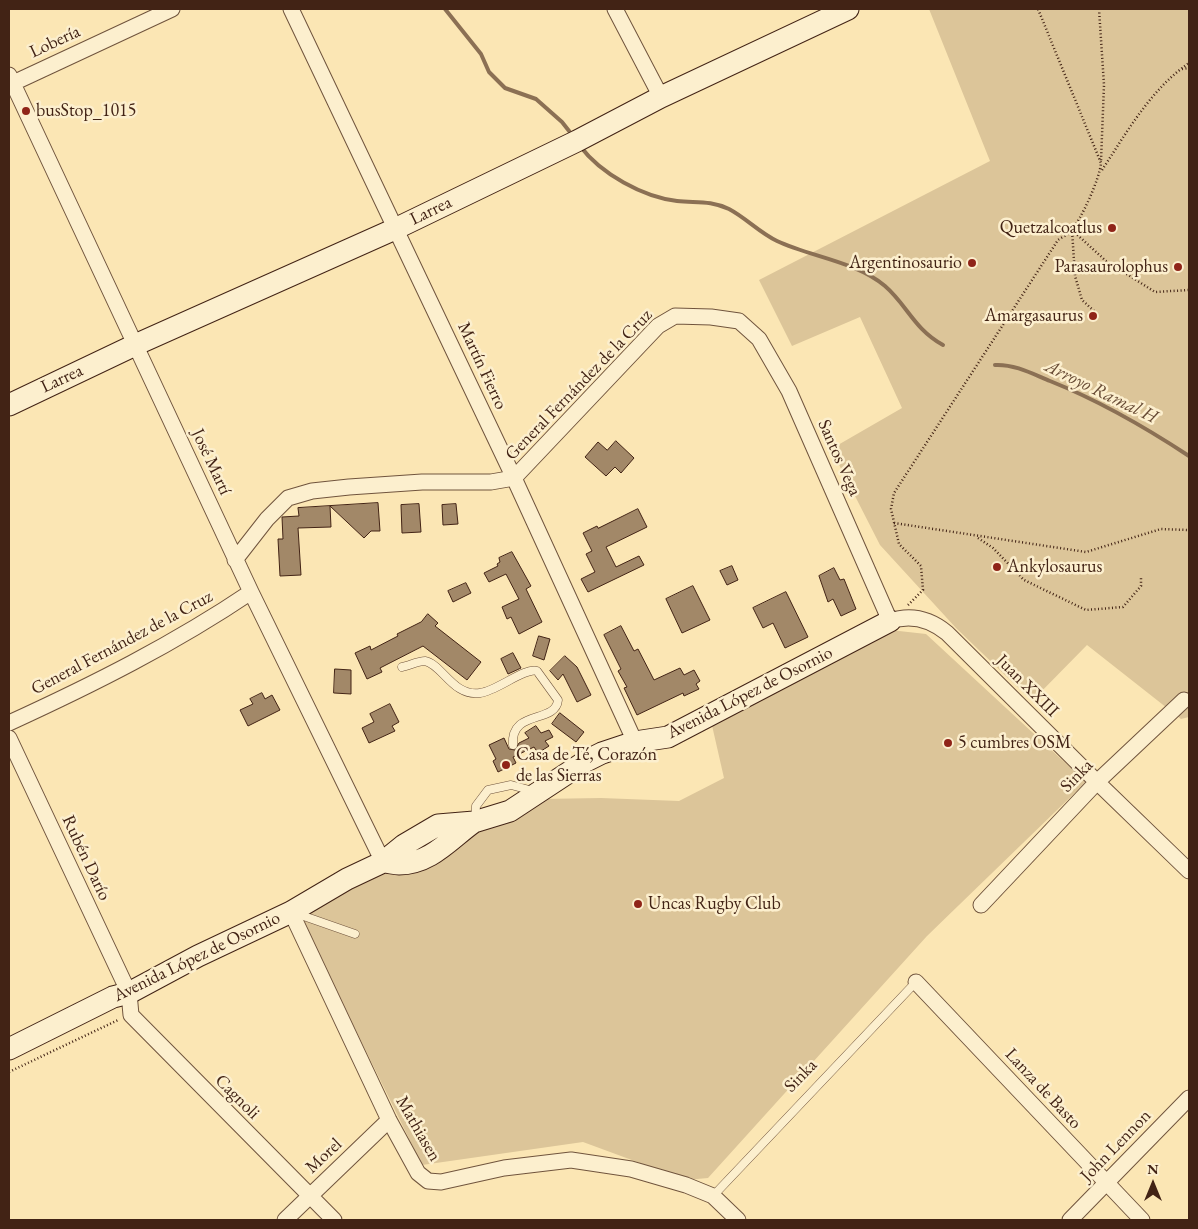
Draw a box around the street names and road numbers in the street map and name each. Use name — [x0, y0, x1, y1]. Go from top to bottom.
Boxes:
street label: Lobería — [26, 21, 84, 63]
street label: Larrea — [407, 192, 455, 230]
street label: General Fernández de la Cruz — [501, 305, 657, 465]
street label: Martín Fierro — [452, 319, 512, 413]
street label: Larrea — [38, 360, 86, 398]
street label: Santos Vega — [813, 416, 865, 500]
street label: José Martí — [186, 425, 236, 499]
street label: General Fernández de la Cruz — [28, 586, 216, 700]
street label: Avenida López de Osornio — [664, 642, 836, 744]
street label: Juan XXIII — [991, 650, 1063, 722]
street label: Sinka — [1056, 755, 1098, 797]
street label: Rubén Darío — [57, 812, 115, 904]
street label: Avenida López de Osornio — [110, 907, 284, 1007]
street label: Lanza de Basto — [1000, 1044, 1086, 1134]
street label: Sinka — [780, 1055, 822, 1097]
street label: Cagnoli — [210, 1070, 264, 1124]
street label: Mathiasen — [391, 1092, 445, 1166]
street label: John Lennon — [1076, 1105, 1156, 1187]
street label: Morel — [301, 1134, 347, 1178]

